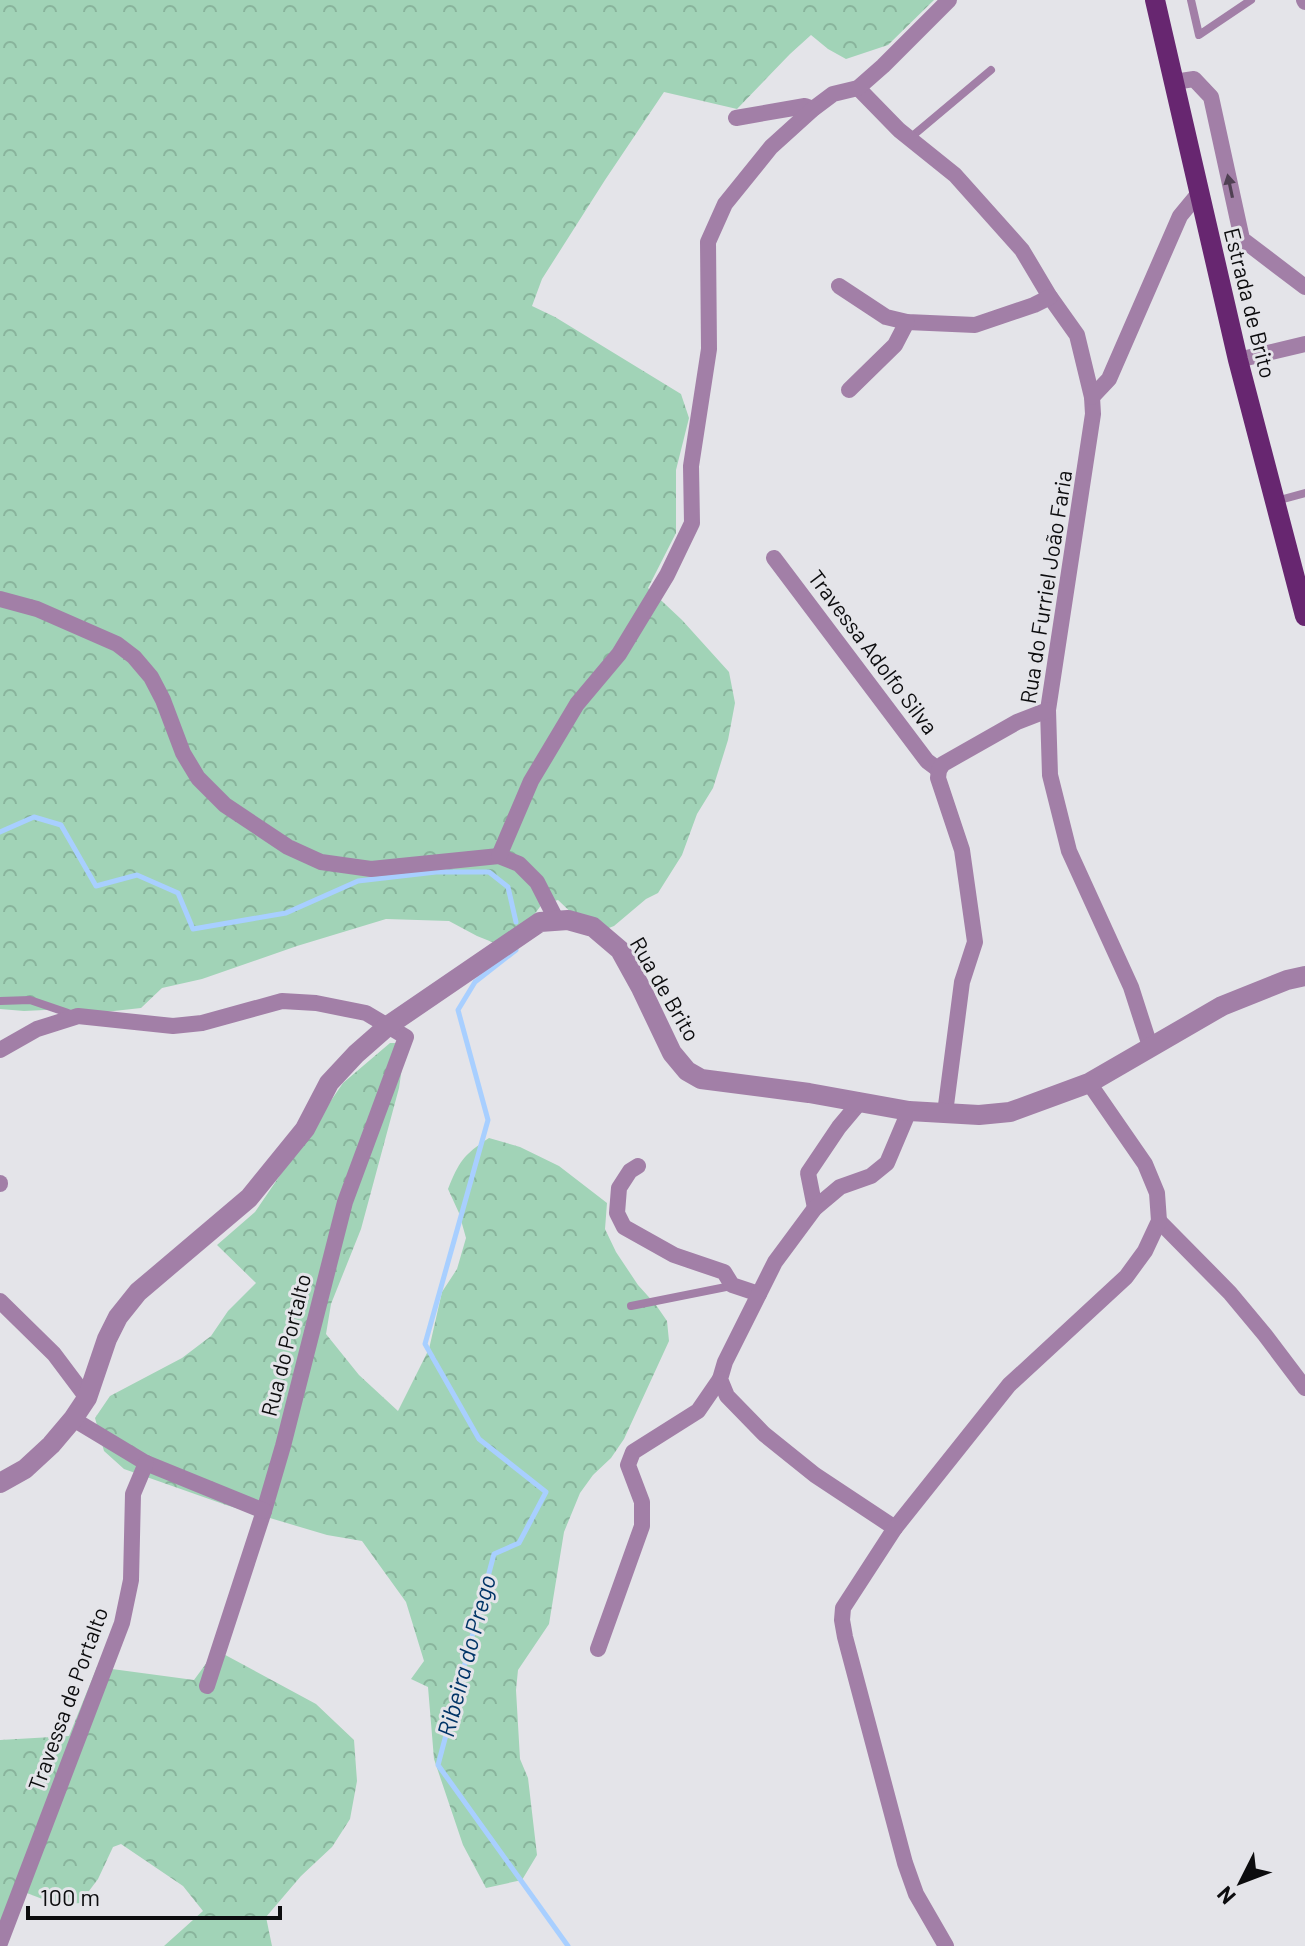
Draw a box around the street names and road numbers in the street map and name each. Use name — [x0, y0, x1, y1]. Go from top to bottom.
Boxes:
street label: Estrada de Brito — [1220, 225, 1282, 381]
street label: Rua do Furriel João Faria — [1014, 468, 1076, 705]
street label: Travessa Adolfo Silva — [804, 564, 944, 739]
street label: Rua de Brito — [626, 932, 706, 1045]
street label: Rua do Portalto — [255, 1271, 315, 1419]
street label: Travessa de Portalto — [22, 1603, 112, 1794]

